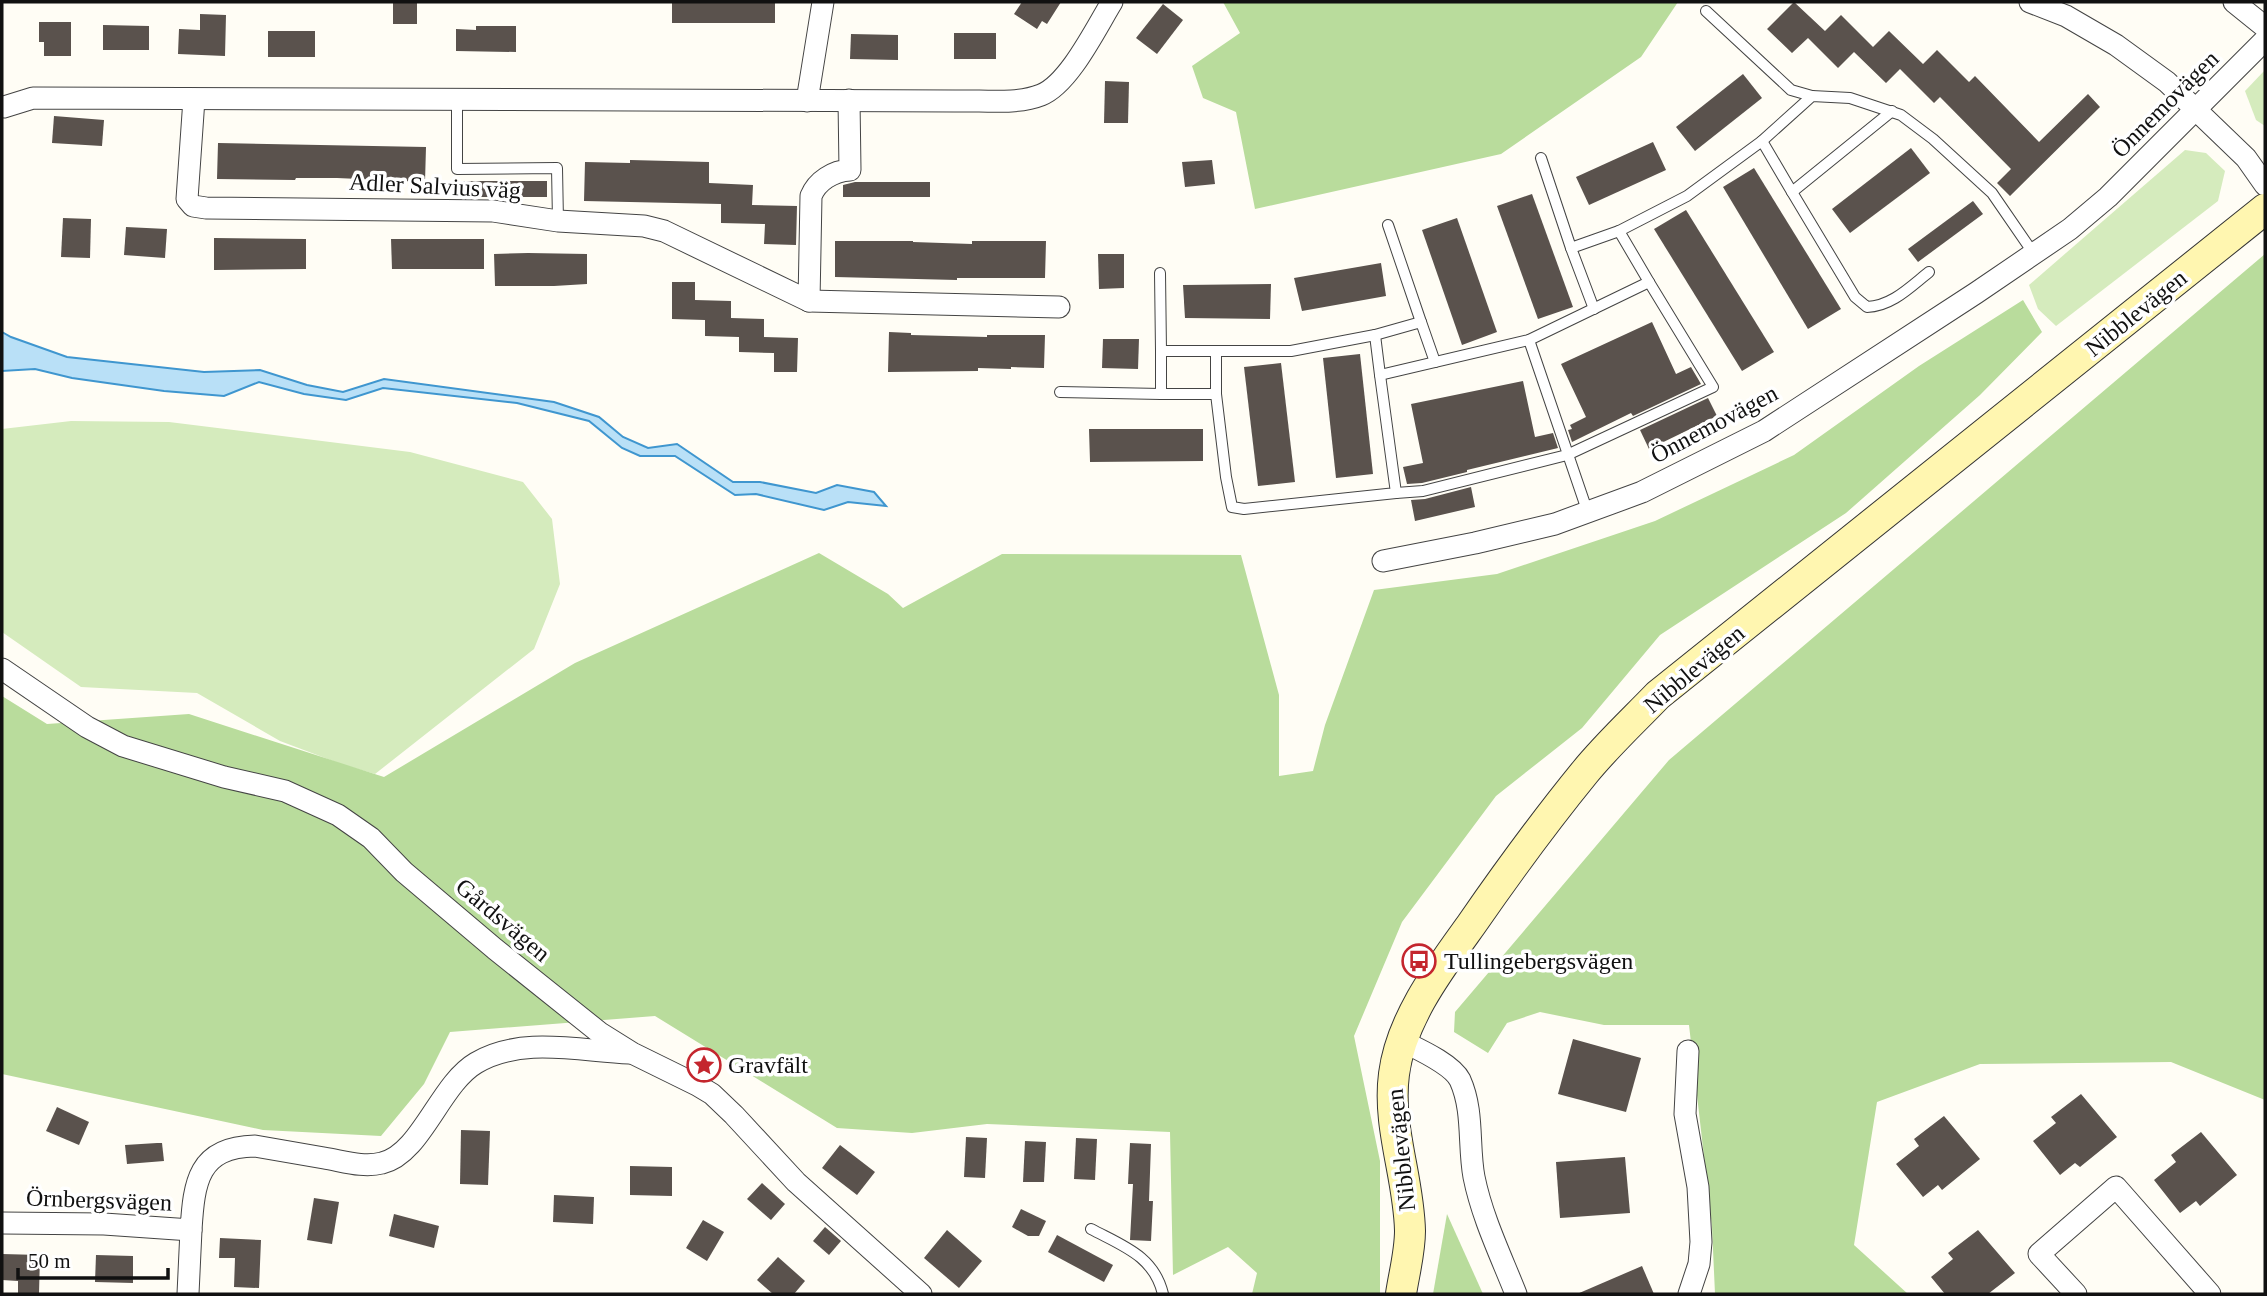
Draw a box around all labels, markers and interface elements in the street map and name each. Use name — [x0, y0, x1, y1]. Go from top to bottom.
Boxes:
street label: Önnemovägen — [2106, 45, 2224, 163]
street label: Adler Salvius väg — [348, 169, 522, 203]
street label: Nibblevägen — [2080, 264, 2192, 362]
street label: Önnemovägen — [1646, 380, 1782, 468]
street label: Nibblevägen — [1639, 620, 1749, 718]
street label: Gårdsvägen — [451, 873, 555, 967]
bus stop icon: Tullingebergsvägen — [1400, 942, 1438, 980]
place label: Tullingebergsvägen — [1444, 948, 1633, 974]
place icon: Gravfält — [685, 1046, 723, 1084]
place label: Gravfält — [728, 1052, 808, 1078]
street label: Nibblevägen — [1382, 1088, 1420, 1212]
street label: Örnbergsvägen — [25, 1184, 173, 1216]
scale bar — [18, 1236, 168, 1280]
text: 50 m — [28, 1249, 71, 1273]

